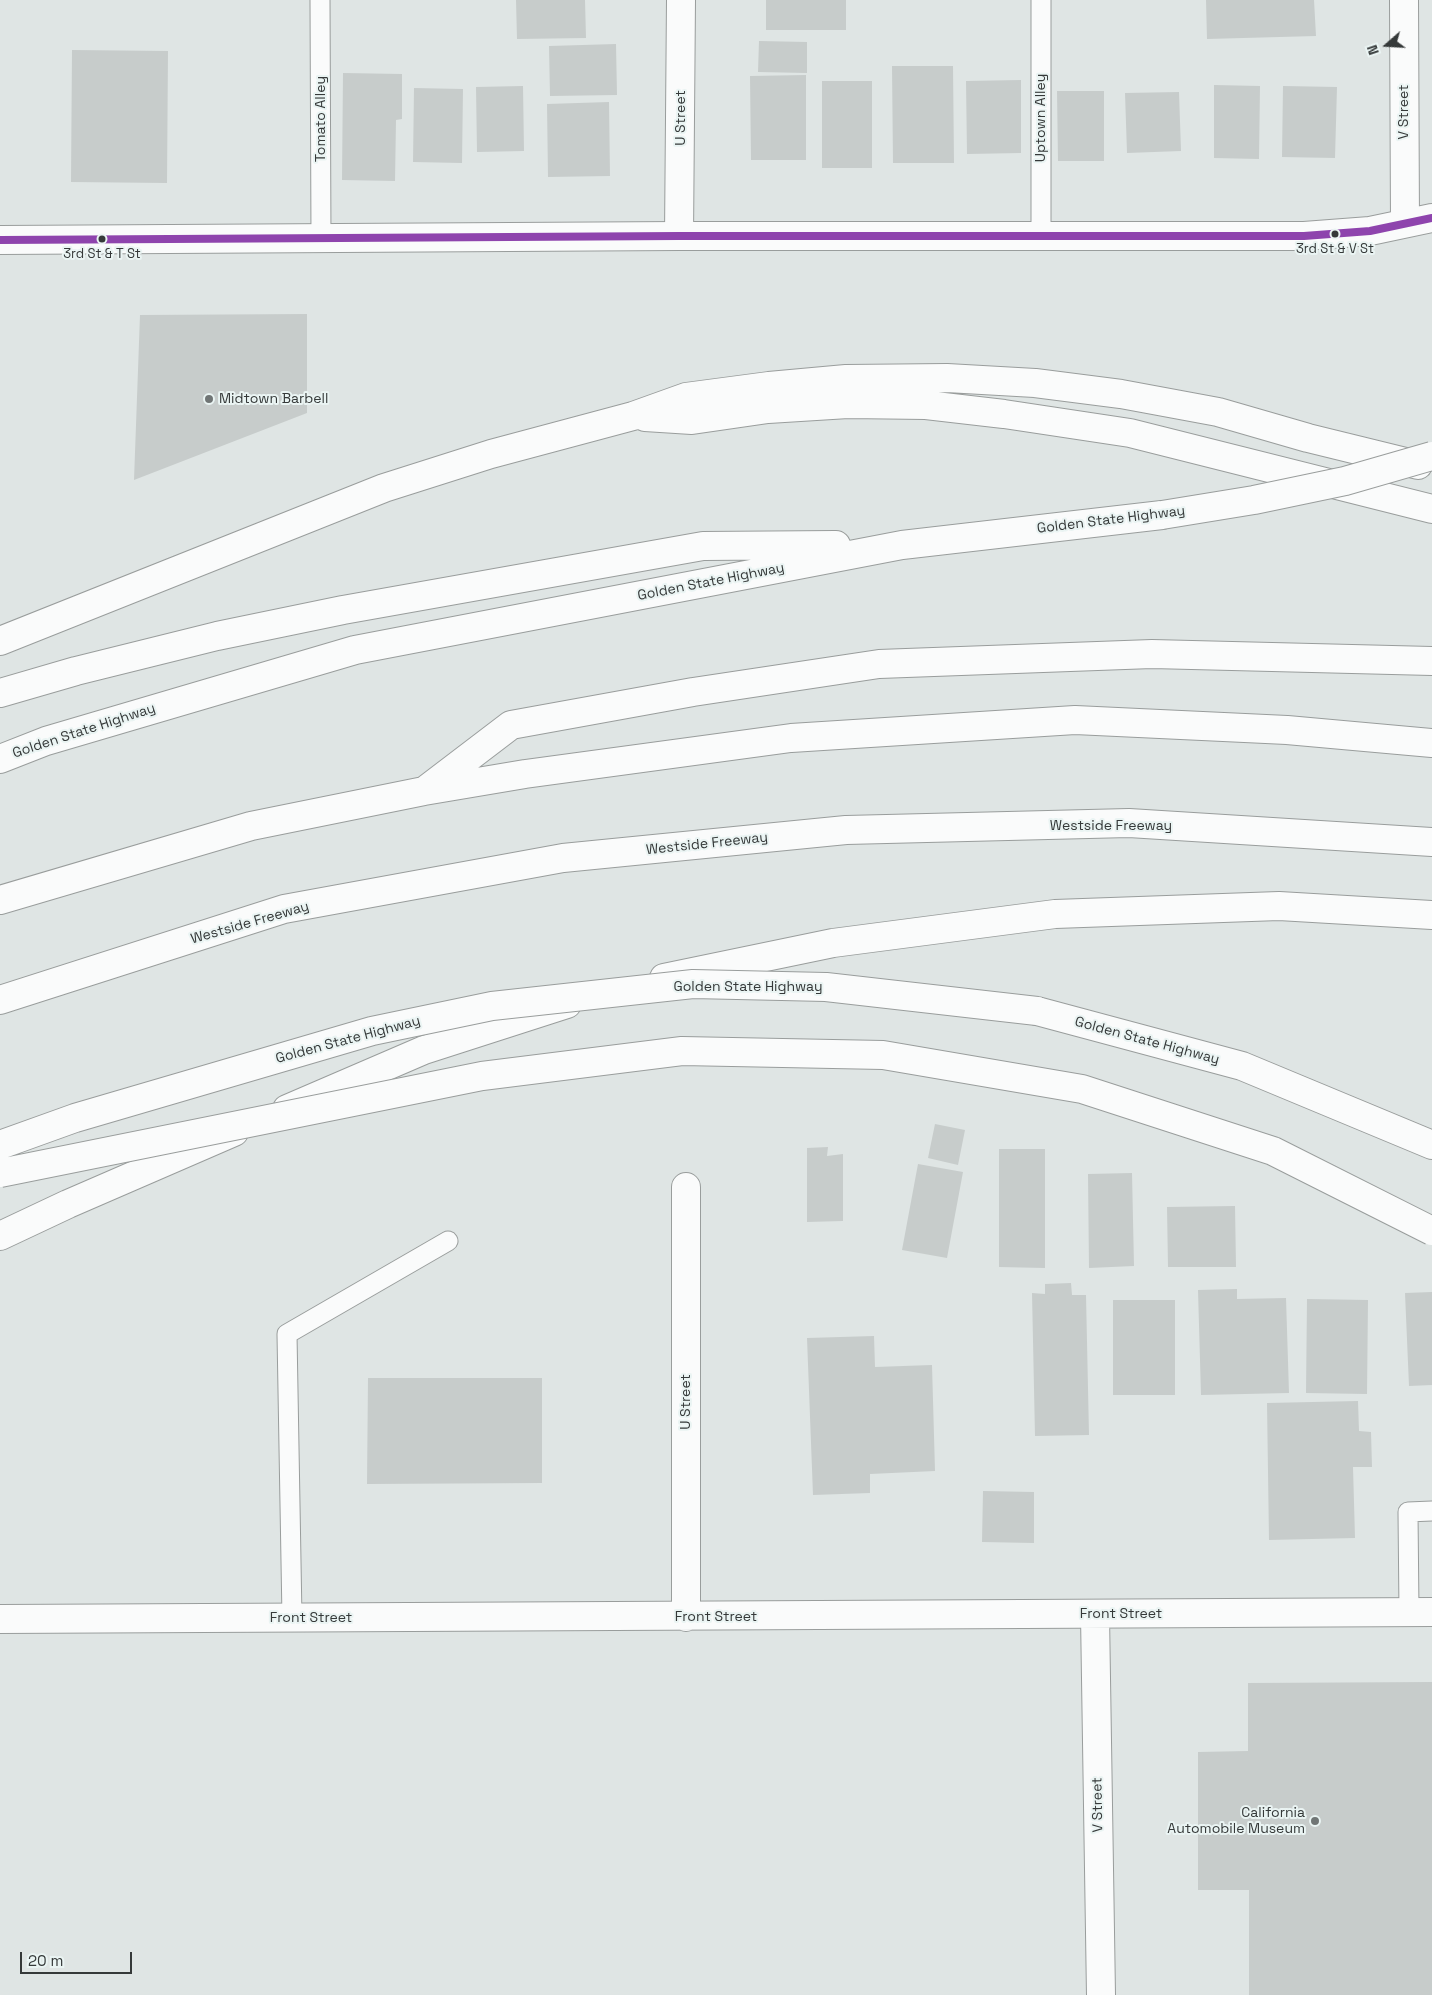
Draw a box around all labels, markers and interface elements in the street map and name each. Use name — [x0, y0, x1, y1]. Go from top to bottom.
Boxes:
north arrow — [1362, 20, 1412, 70]
text: N — [1363, 43, 1383, 57]
street label: Uptown Alley — [1033, 74, 1049, 162]
street label: Tomato Alley — [313, 76, 329, 162]
street label: V Street — [1396, 84, 1412, 140]
street label: U Street — [673, 90, 689, 146]
marker: 3rd St & V St — [1330, 229, 1340, 239]
marker: 3rd St & T St — [97, 234, 107, 244]
place label: 3rd St & V St — [1296, 241, 1374, 257]
place label: 3rd St & T St — [63, 246, 141, 262]
place label: Midtown Barbell — [219, 391, 328, 407]
marker: Midtown Barbell — [203, 393, 215, 405]
street label: Golden State Highway — [1036, 503, 1186, 537]
street label: Golden State Highway — [636, 560, 786, 604]
street label: Golden State Highway — [10, 700, 158, 762]
street label: Westside Freeway — [1050, 818, 1172, 834]
street label: Westside Freeway — [645, 829, 769, 859]
street label: Westside Freeway — [189, 898, 311, 948]
street label: Golden State Highway — [673, 979, 823, 995]
street label: Golden State Highway — [274, 1013, 422, 1067]
street label: Golden State Highway — [1073, 1014, 1221, 1068]
street label: U Street — [678, 1374, 694, 1430]
street label: Front Street — [1080, 1606, 1162, 1622]
street label: Front Street — [675, 1609, 757, 1625]
street label: Front Street — [270, 1610, 352, 1626]
street label: V Street — [1089, 1777, 1107, 1833]
place label: California Automobile Museum — [1167, 1805, 1305, 1838]
marker: California Automobile Museum — [1309, 1815, 1321, 1827]
scale bar — [22, 1942, 135, 1974]
text: 20 m — [28, 1951, 63, 1970]

